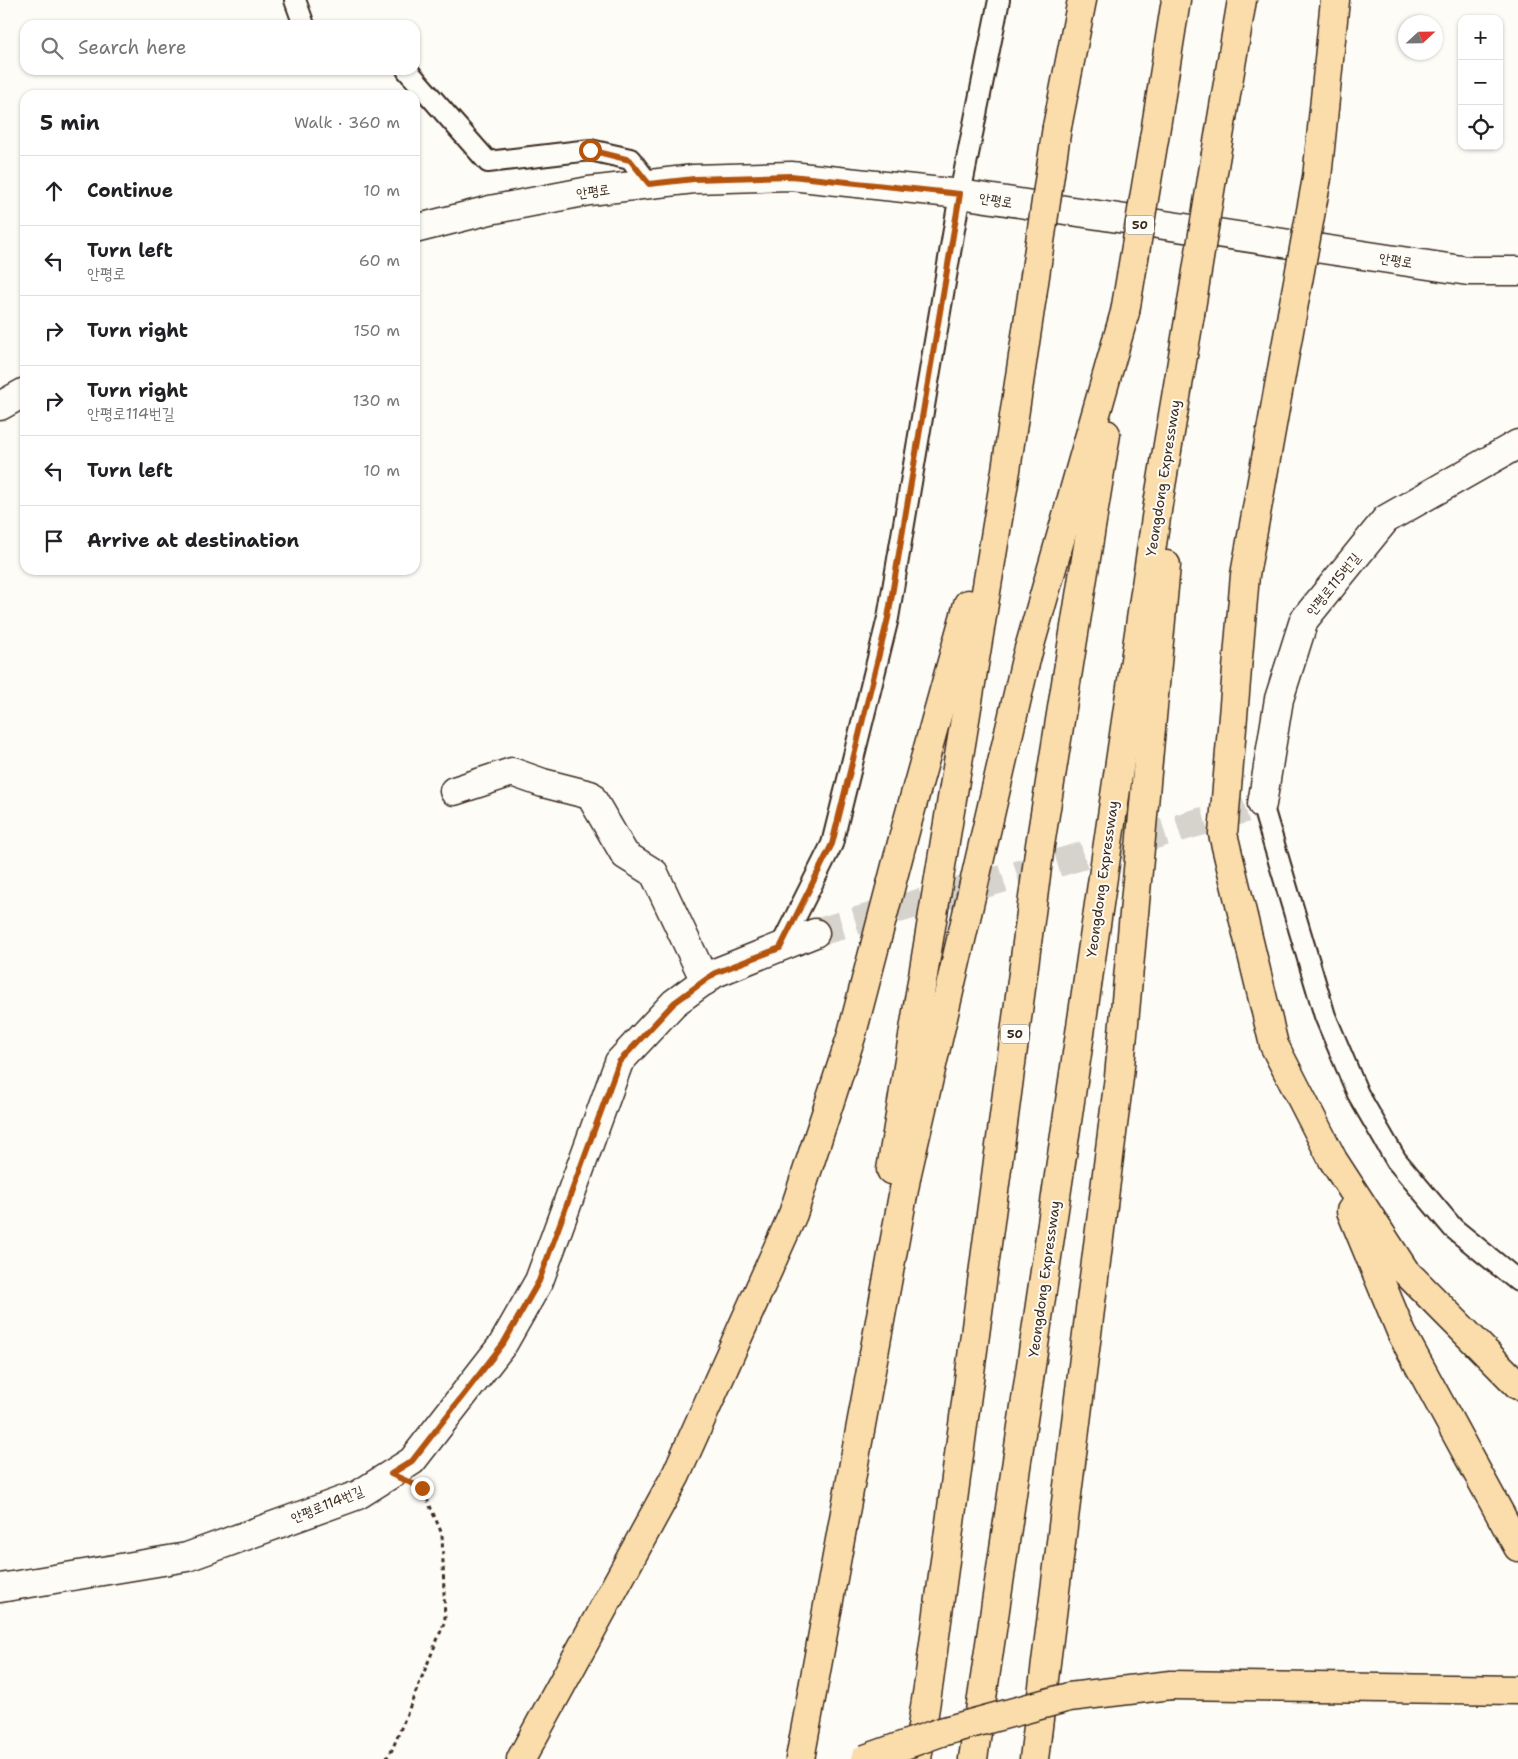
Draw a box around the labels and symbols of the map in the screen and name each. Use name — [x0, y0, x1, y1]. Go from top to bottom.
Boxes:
north arrow — [1398, 15, 1443, 60]
route start — [579, 139, 602, 162]
street label: 안평로 — [575, 180, 611, 202]
street label: 안평로 — [978, 188, 1014, 212]
road number: 50 — [1126, 216, 1154, 234]
street label: 안평로 — [1378, 248, 1414, 272]
street label: Yeongdong Expressway — [1142, 398, 1184, 558]
street label: 안평로115번길 — [1302, 548, 1364, 619]
street label: Yeongdong Expressway — [1082, 799, 1122, 959]
road number: 50 — [1001, 1024, 1029, 1044]
street label: Yeongdong Expressway — [1024, 1199, 1064, 1359]
route end — [411, 1477, 434, 1500]
street label: 안평로114번길 — [288, 1481, 367, 1527]

